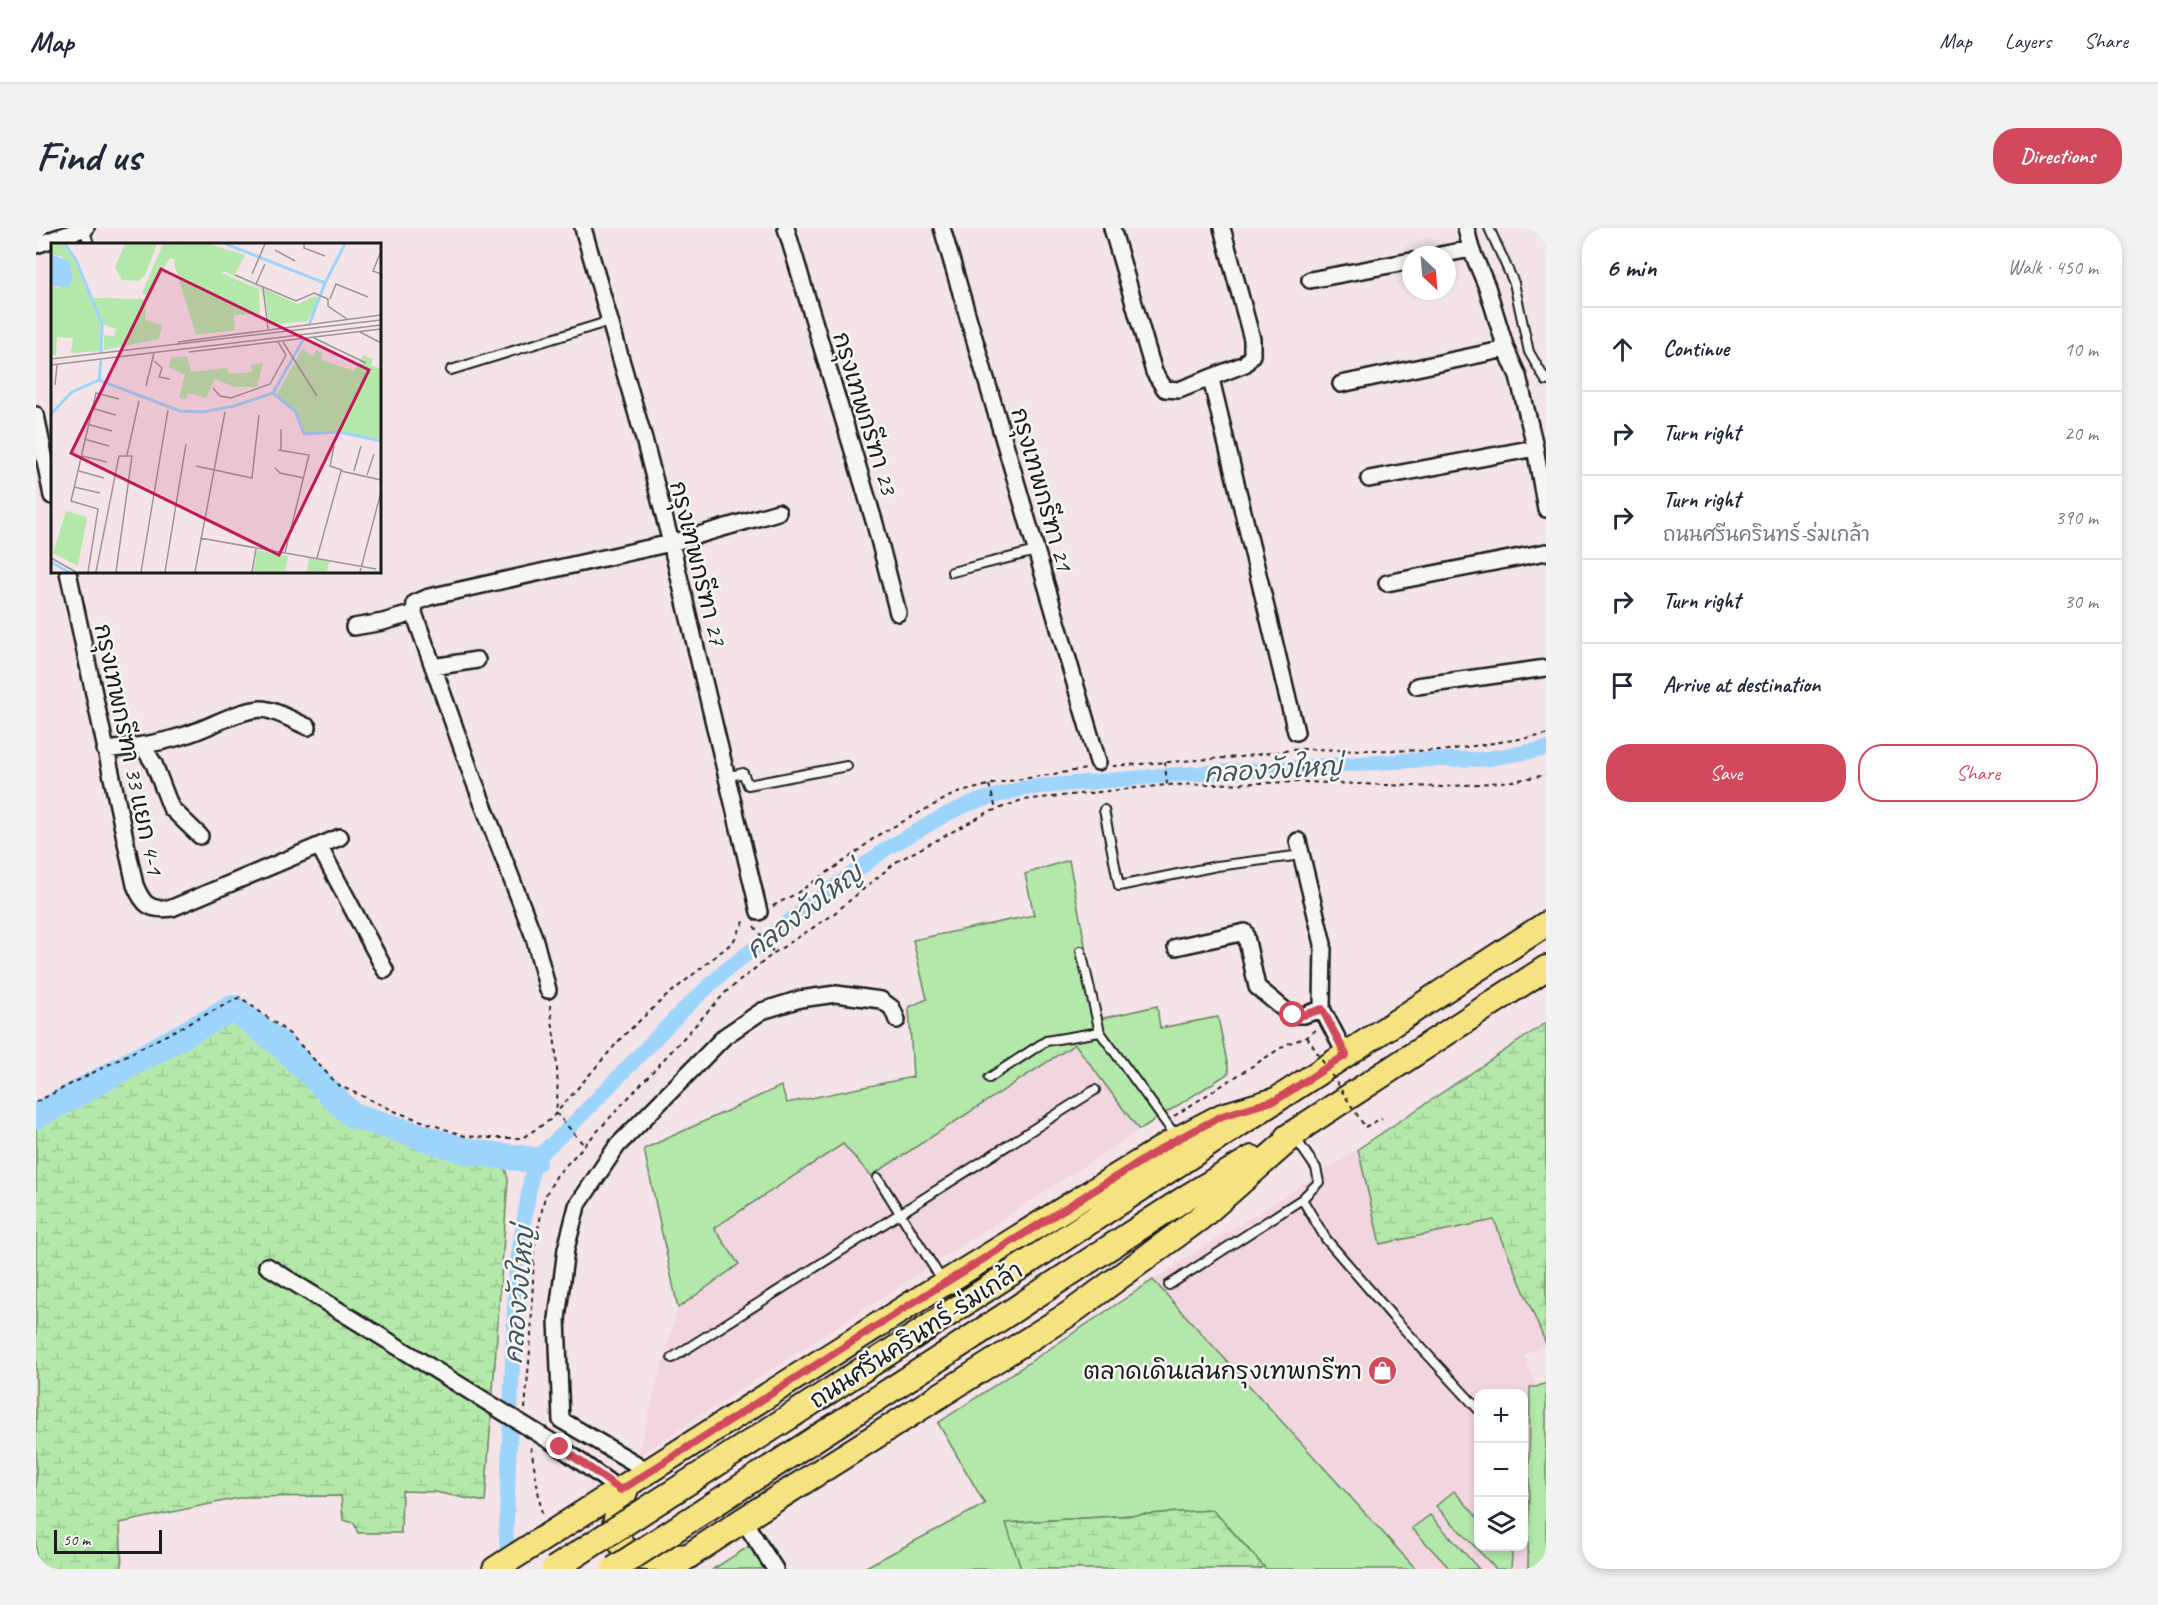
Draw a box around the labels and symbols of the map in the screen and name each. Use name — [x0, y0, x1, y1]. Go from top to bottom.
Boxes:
inset map — [51, 243, 381, 573]
north arrow — [1402, 246, 1456, 300]
street label: กรุงเทพกรีฑา 23 — [823, 328, 905, 501]
street label: กรุงเทพกรีฑา 21 — [1001, 404, 1080, 576]
street label: กรุงเทพกรีฑา 27 — [660, 478, 733, 650]
street label: กรุงเทพกรีฑา 33 แยก 4-1 — [85, 621, 171, 879]
water label: คลองวังใหญ่ — [1203, 749, 1348, 790]
water label: คลองวังใหญ่ — [738, 852, 873, 966]
route start — [1279, 1001, 1305, 1027]
water label: คลองวังใหญ่ — [496, 1220, 542, 1365]
street label: ถนนศรีนครินทร์-ร่มเกล้า — [803, 1254, 1028, 1415]
shop icon: ตลาดเดินเล่นกรุงเทพกรีฑา — [1367, 1355, 1399, 1387]
place label: ตลาดเดินเล่นกรุงเทพกรีฑา — [1083, 1356, 1362, 1389]
route end — [546, 1433, 572, 1459]
scale bar — [54, 1527, 162, 1554]

